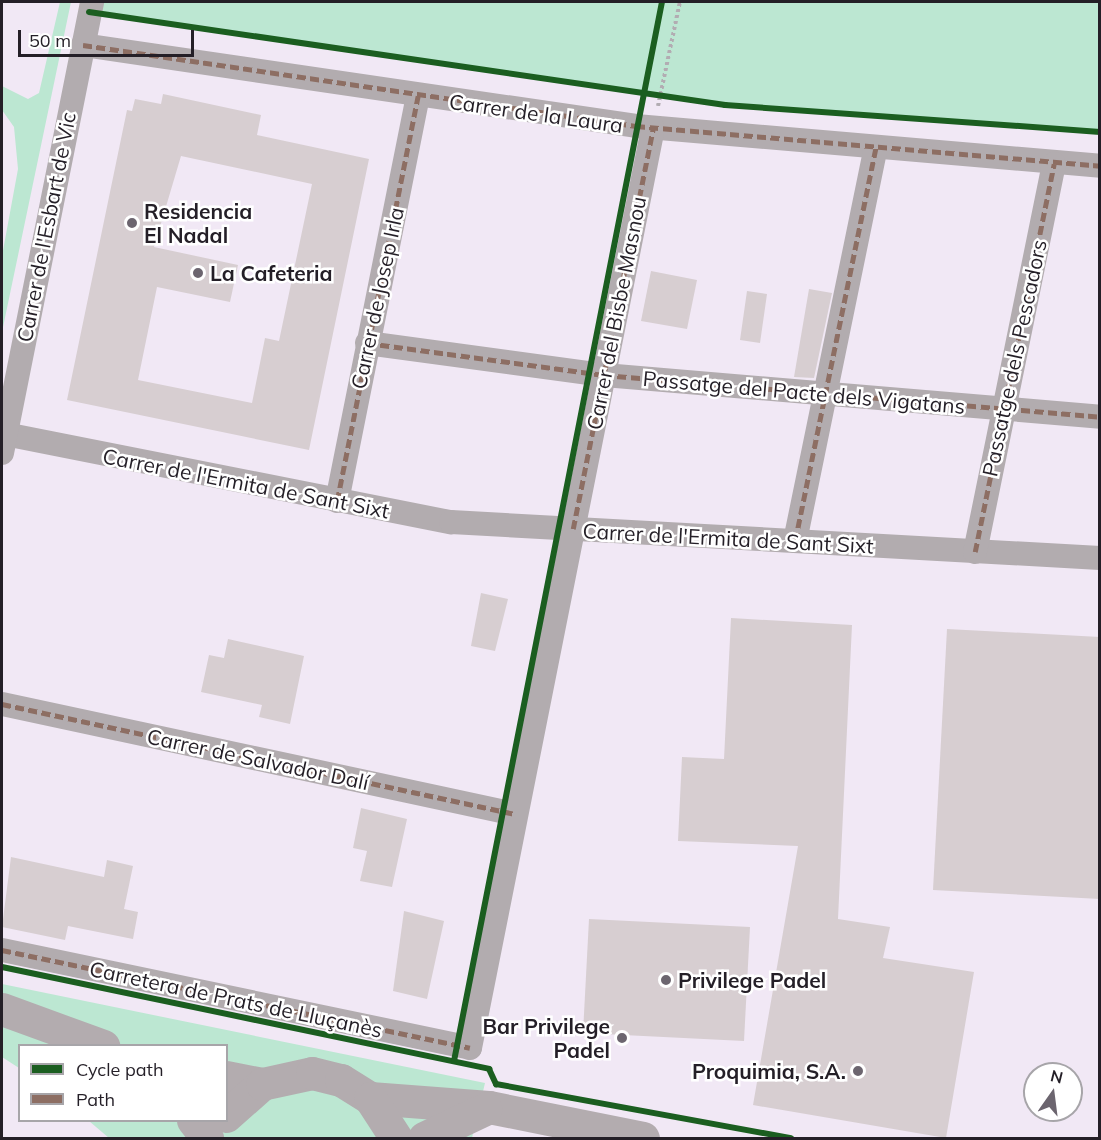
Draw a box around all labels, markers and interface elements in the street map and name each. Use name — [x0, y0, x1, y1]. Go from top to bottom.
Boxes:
scale bar — [21, 18, 196, 56]
text: 50 m — [29, 29, 71, 52]
street label: Carrer de la Laura — [448, 88, 624, 138]
street label: Carrer de l'Esbart de Vic — [11, 110, 81, 344]
street label: Carrer del Bisbe Masnou — [581, 194, 651, 432]
place label: Residencia El Nadal — [144, 198, 252, 248]
street label: Carrer de Josep Irla — [345, 205, 409, 391]
marker: Residencia El Nadal — [125, 216, 139, 230]
street label: Passatge dels Pescadors — [977, 237, 1051, 479]
place label: La Cafeteria — [210, 260, 333, 286]
marker: La Cafeteria — [191, 266, 205, 280]
street label: Passatge del Pacte dels Vigatans — [642, 365, 966, 419]
street label: Carrer de l'Ermita de Sant Sixt — [101, 443, 391, 523]
street label: Carrer de l'Ermita de Sant Sixt — [582, 518, 874, 558]
street label: Carrer de Salvador Dalí — [145, 723, 371, 795]
street label: Carretera de Prats de Lluçanès — [87, 956, 385, 1042]
place label: Privilege Padel — [678, 967, 826, 993]
marker: Privilege Padel — [659, 973, 673, 987]
place label: Bar Privilege Padel — [483, 1013, 610, 1063]
marker: Bar Privilege Padel — [615, 1031, 629, 1045]
legend — [18, 1044, 228, 1122]
text: Cycle path — [76, 1058, 163, 1081]
place label: Proquimia, S.A. — [692, 1058, 846, 1084]
north arrow — [1023, 1062, 1083, 1122]
marker: Proquimia, S.A. — [851, 1064, 865, 1078]
text: N — [1049, 1065, 1065, 1088]
text: Path — [76, 1088, 115, 1111]

